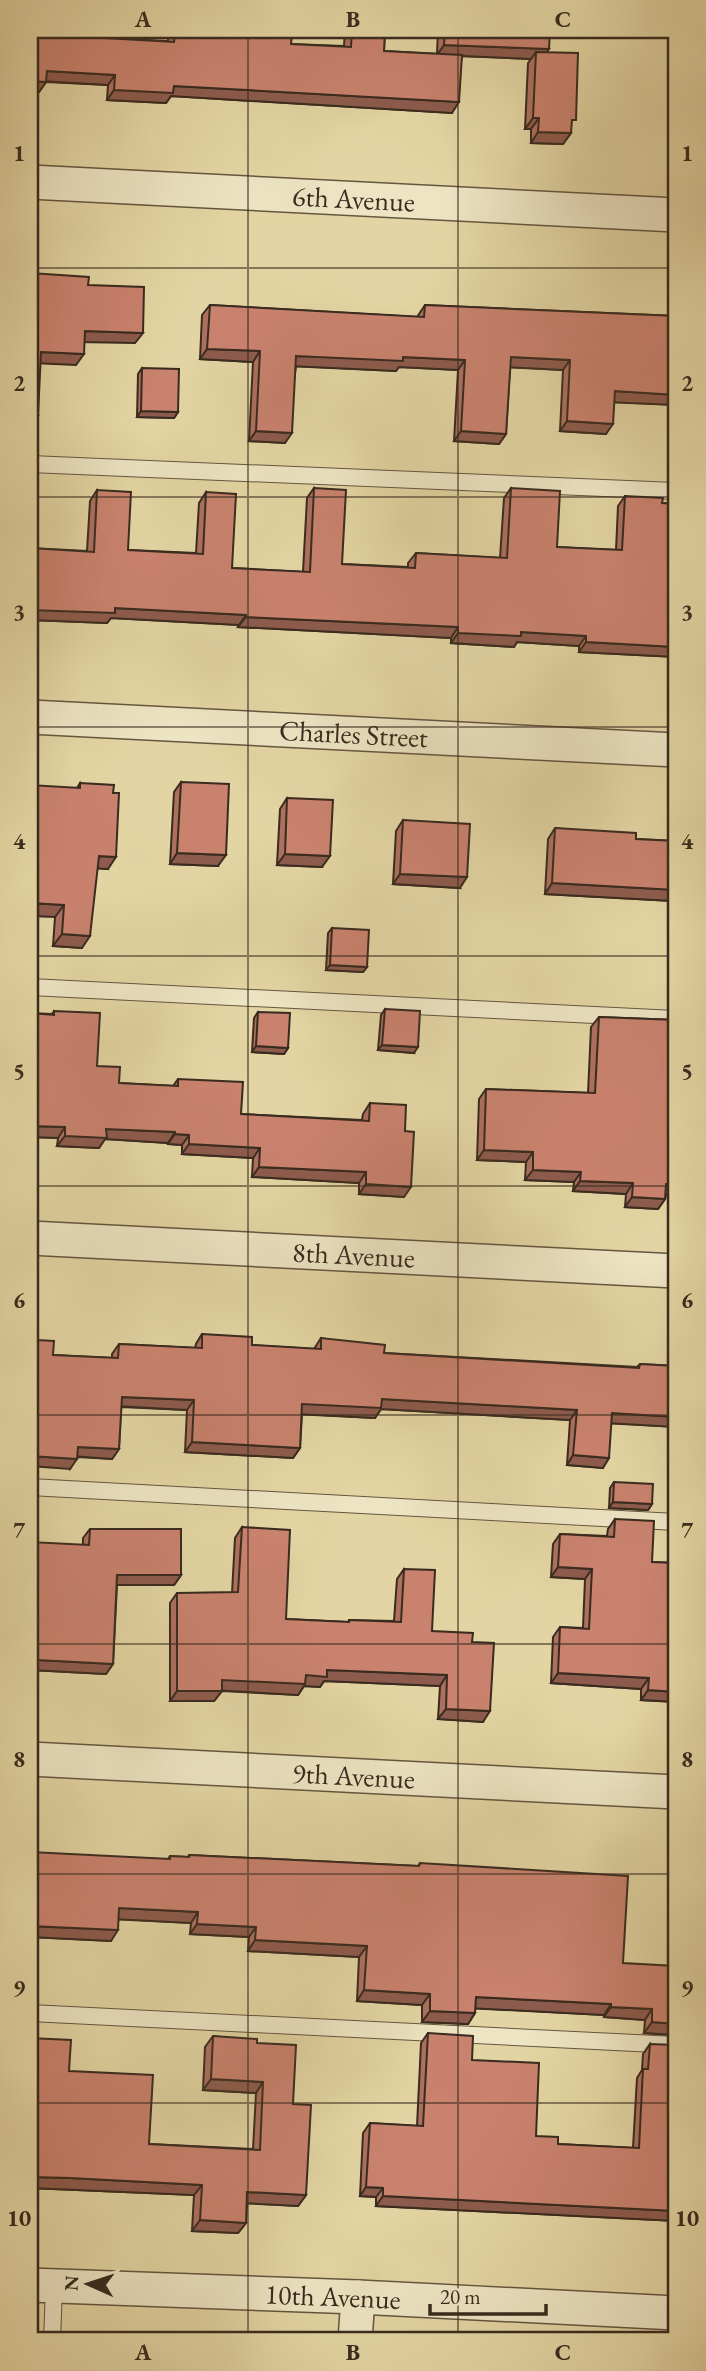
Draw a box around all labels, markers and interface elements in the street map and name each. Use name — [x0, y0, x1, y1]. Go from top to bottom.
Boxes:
text: A — [134, 4, 152, 34]
text: B — [346, 4, 360, 34]
text: C — [555, 4, 571, 34]
text: 1 — [13, 138, 25, 168]
text: 1 — [681, 138, 693, 168]
street label: 6th Avenue — [291, 177, 416, 220]
text: 2 — [13, 368, 25, 398]
text: 2 — [681, 368, 693, 398]
text: 3 — [13, 597, 25, 627]
text: 3 — [681, 597, 693, 627]
street label: Charles Street — [278, 712, 429, 755]
text: 4 — [13, 826, 26, 856]
text: 4 — [681, 826, 694, 856]
text: 5 — [13, 1056, 25, 1086]
text: 5 — [681, 1056, 693, 1086]
street label: 8th Avenue — [291, 1233, 416, 1276]
text: 6 — [13, 1285, 25, 1315]
text: 6 — [681, 1285, 693, 1315]
text: 7 — [13, 1515, 26, 1545]
text: 7 — [681, 1515, 694, 1545]
text: 8 — [13, 1744, 25, 1774]
text: 8 — [681, 1744, 693, 1774]
street label: 9th Avenue — [291, 1754, 416, 1797]
text: 9 — [13, 1973, 25, 2003]
text: 9 — [681, 1973, 693, 2003]
text: 10 — [7, 2203, 31, 2233]
text: 10 — [675, 2203, 699, 2233]
north arrow — [52, 2248, 122, 2318]
scale bar — [430, 2273, 545, 2317]
text: N — [59, 2274, 84, 2291]
street label: 10th Avenue — [264, 2276, 402, 2317]
text: 20 m — [440, 2283, 481, 2310]
text: A — [134, 2337, 152, 2367]
text: B — [346, 2337, 360, 2367]
text: C — [555, 2337, 571, 2367]

